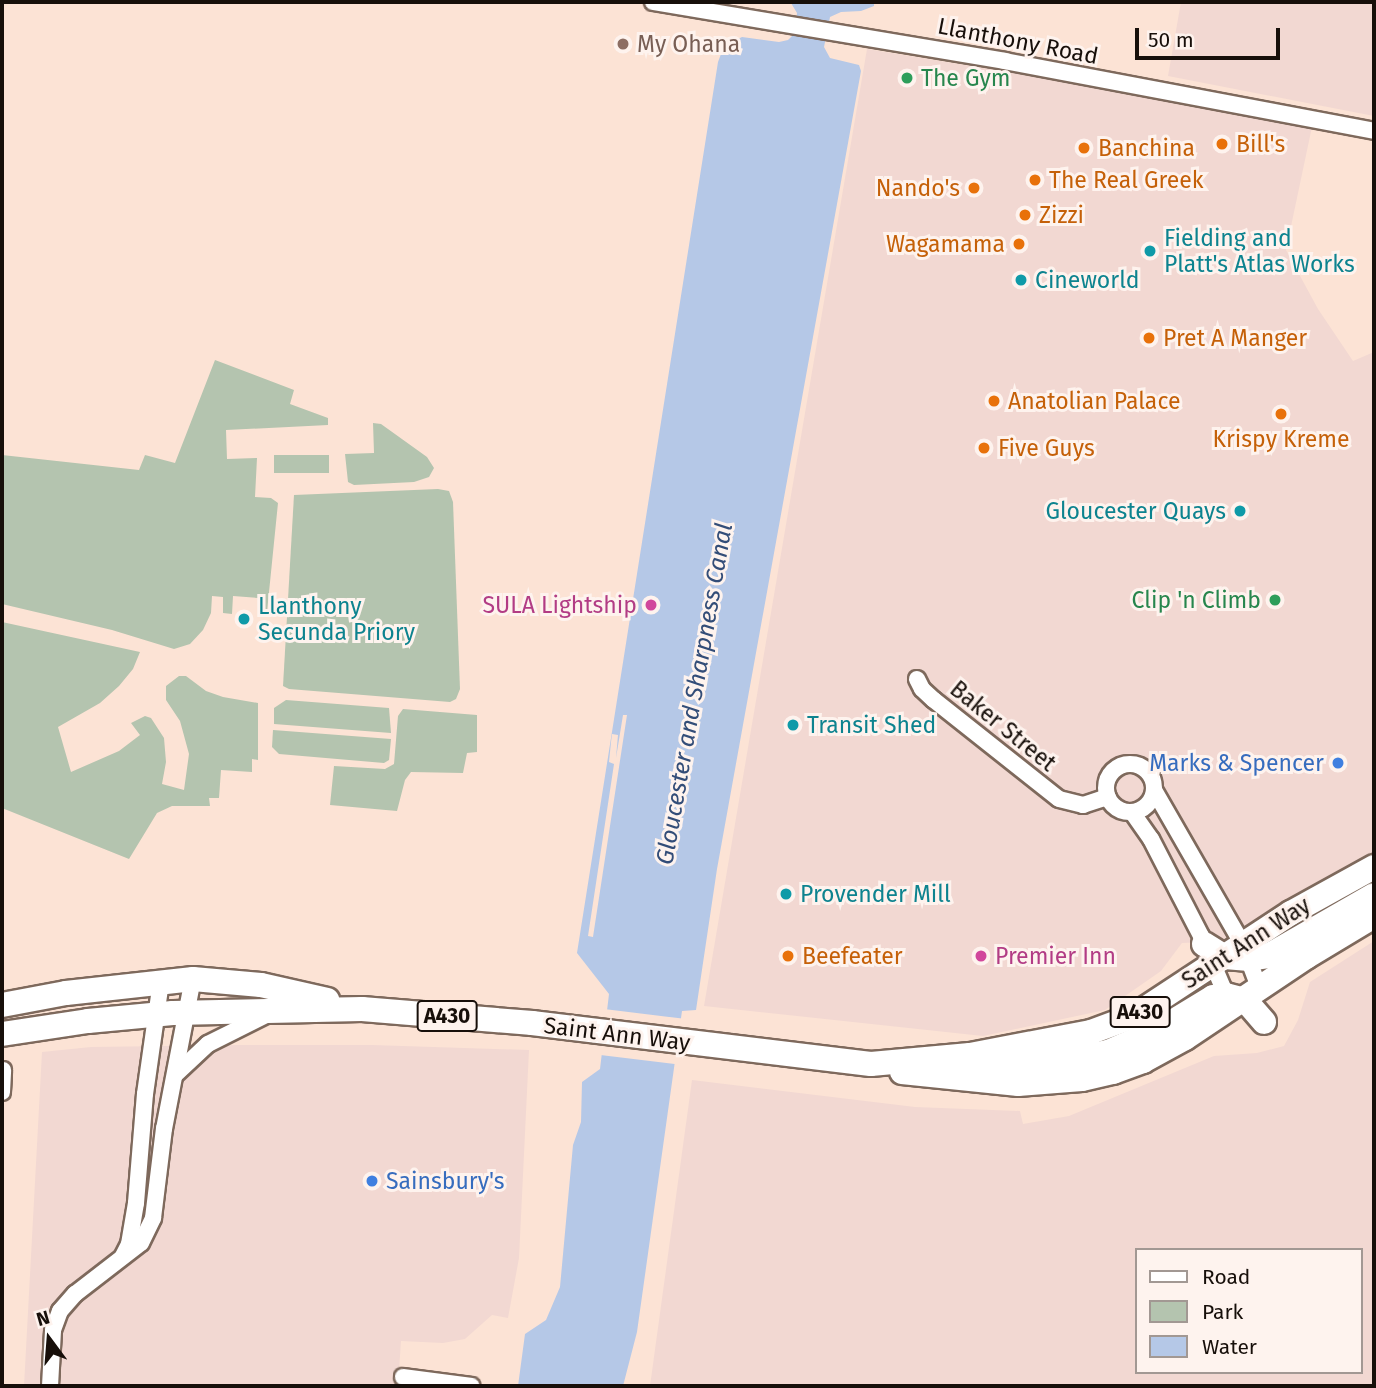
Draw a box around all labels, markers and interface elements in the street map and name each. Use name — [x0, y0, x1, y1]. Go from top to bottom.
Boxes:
street label: Llanthony Road — [935, 12, 1101, 70]
scale bar — [1138, 14, 1283, 58]
text: 50 m — [1148, 27, 1194, 53]
place label: My Ohana — [637, 30, 740, 58]
marker: My Ohana — [615, 36, 631, 52]
place label: The Gym — [921, 64, 1011, 92]
marker: The Gym — [899, 70, 915, 86]
place label: Bill's — [1236, 130, 1285, 158]
place label: Banchina — [1098, 134, 1195, 162]
marker: Bill's — [1214, 136, 1230, 152]
marker: Banchina — [1076, 140, 1092, 156]
place label: The Real Greek — [1049, 166, 1204, 194]
marker: The Real Greek — [1027, 172, 1043, 188]
place label: Nando's — [876, 174, 960, 202]
marker: Nando's — [966, 180, 982, 196]
place label: Zizzi — [1039, 201, 1084, 229]
marker: Zizzi — [1017, 207, 1033, 223]
place label: Fielding and Platt's Atlas Works — [1164, 224, 1355, 278]
place label: Wagamama — [886, 230, 1005, 258]
marker: Wagamama — [1011, 236, 1027, 252]
marker: Fielding and Platt's Atlas Works — [1142, 243, 1158, 259]
place label: Cineworld — [1035, 266, 1140, 294]
marker: Cineworld — [1013, 272, 1029, 288]
place label: Pret A Manger — [1163, 324, 1307, 352]
marker: Pret A Manger — [1141, 330, 1157, 346]
place label: Anatolian Palace — [1008, 387, 1180, 415]
marker: Anatolian Palace — [986, 393, 1002, 409]
marker: Krispy Kreme — [1273, 406, 1289, 422]
place label: Krispy Kreme — [1212, 425, 1350, 453]
place label: Five Guys — [998, 434, 1095, 462]
marker: Five Guys — [976, 440, 992, 456]
place label: Gloucester Quays — [1045, 497, 1226, 525]
marker: Gloucester Quays — [1232, 503, 1248, 519]
water label: Gloucester and Sharpness Canal — [651, 521, 739, 867]
place label: Clip 'n Climb — [1132, 586, 1261, 614]
place label: SULA Lightship — [482, 591, 637, 619]
place label: Llanthony Secunda Priory — [258, 592, 415, 646]
marker: Clip 'n Climb — [1267, 592, 1283, 608]
marker: SULA Lightship — [643, 597, 659, 613]
marker: Llanthony Secunda Priory — [236, 611, 252, 627]
street label: Baker Street — [945, 675, 1061, 777]
place label: Transit Shed — [807, 711, 936, 739]
marker: Transit Shed — [785, 717, 801, 733]
place label: Marks & Spencer — [1149, 749, 1324, 777]
marker: Marks & Spencer — [1330, 755, 1346, 771]
place label: Provender Mill — [800, 880, 951, 908]
marker: Provender Mill — [778, 886, 794, 902]
street label: Saint Ann Way — [1177, 891, 1315, 995]
place label: Beefeater — [802, 942, 903, 970]
place label: Premier Inn — [995, 942, 1116, 970]
marker: Beefeater — [780, 948, 796, 964]
marker: Premier Inn — [973, 948, 989, 964]
road number: A430 — [1108, 995, 1172, 1030]
road number: A430 — [416, 998, 478, 1034]
street label: Saint Ann Way — [542, 1011, 692, 1057]
place label: Sainsbury's — [386, 1167, 505, 1195]
marker: Sainsbury's — [364, 1173, 380, 1189]
legend — [1134, 1248, 1362, 1374]
text: Road — [1202, 1264, 1250, 1290]
text: Park — [1202, 1299, 1243, 1325]
north arrow — [14, 1304, 84, 1374]
text: N — [34, 1306, 52, 1331]
text: Water — [1202, 1334, 1257, 1360]

